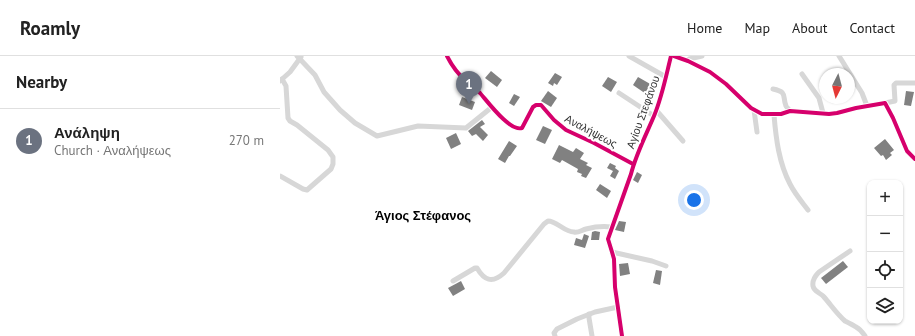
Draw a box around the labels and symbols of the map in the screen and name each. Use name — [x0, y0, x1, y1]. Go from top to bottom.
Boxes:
north arrow — [819, 68, 855, 104]
pin: 1 — [456, 71, 482, 104]
street label: Αγίου Στεφάνου — [623, 74, 663, 150]
street label: Αναλήψεως — [562, 111, 620, 151]
your location — [684, 190, 704, 210]
district label: Άγιος Στέφανος — [375, 207, 471, 224]

